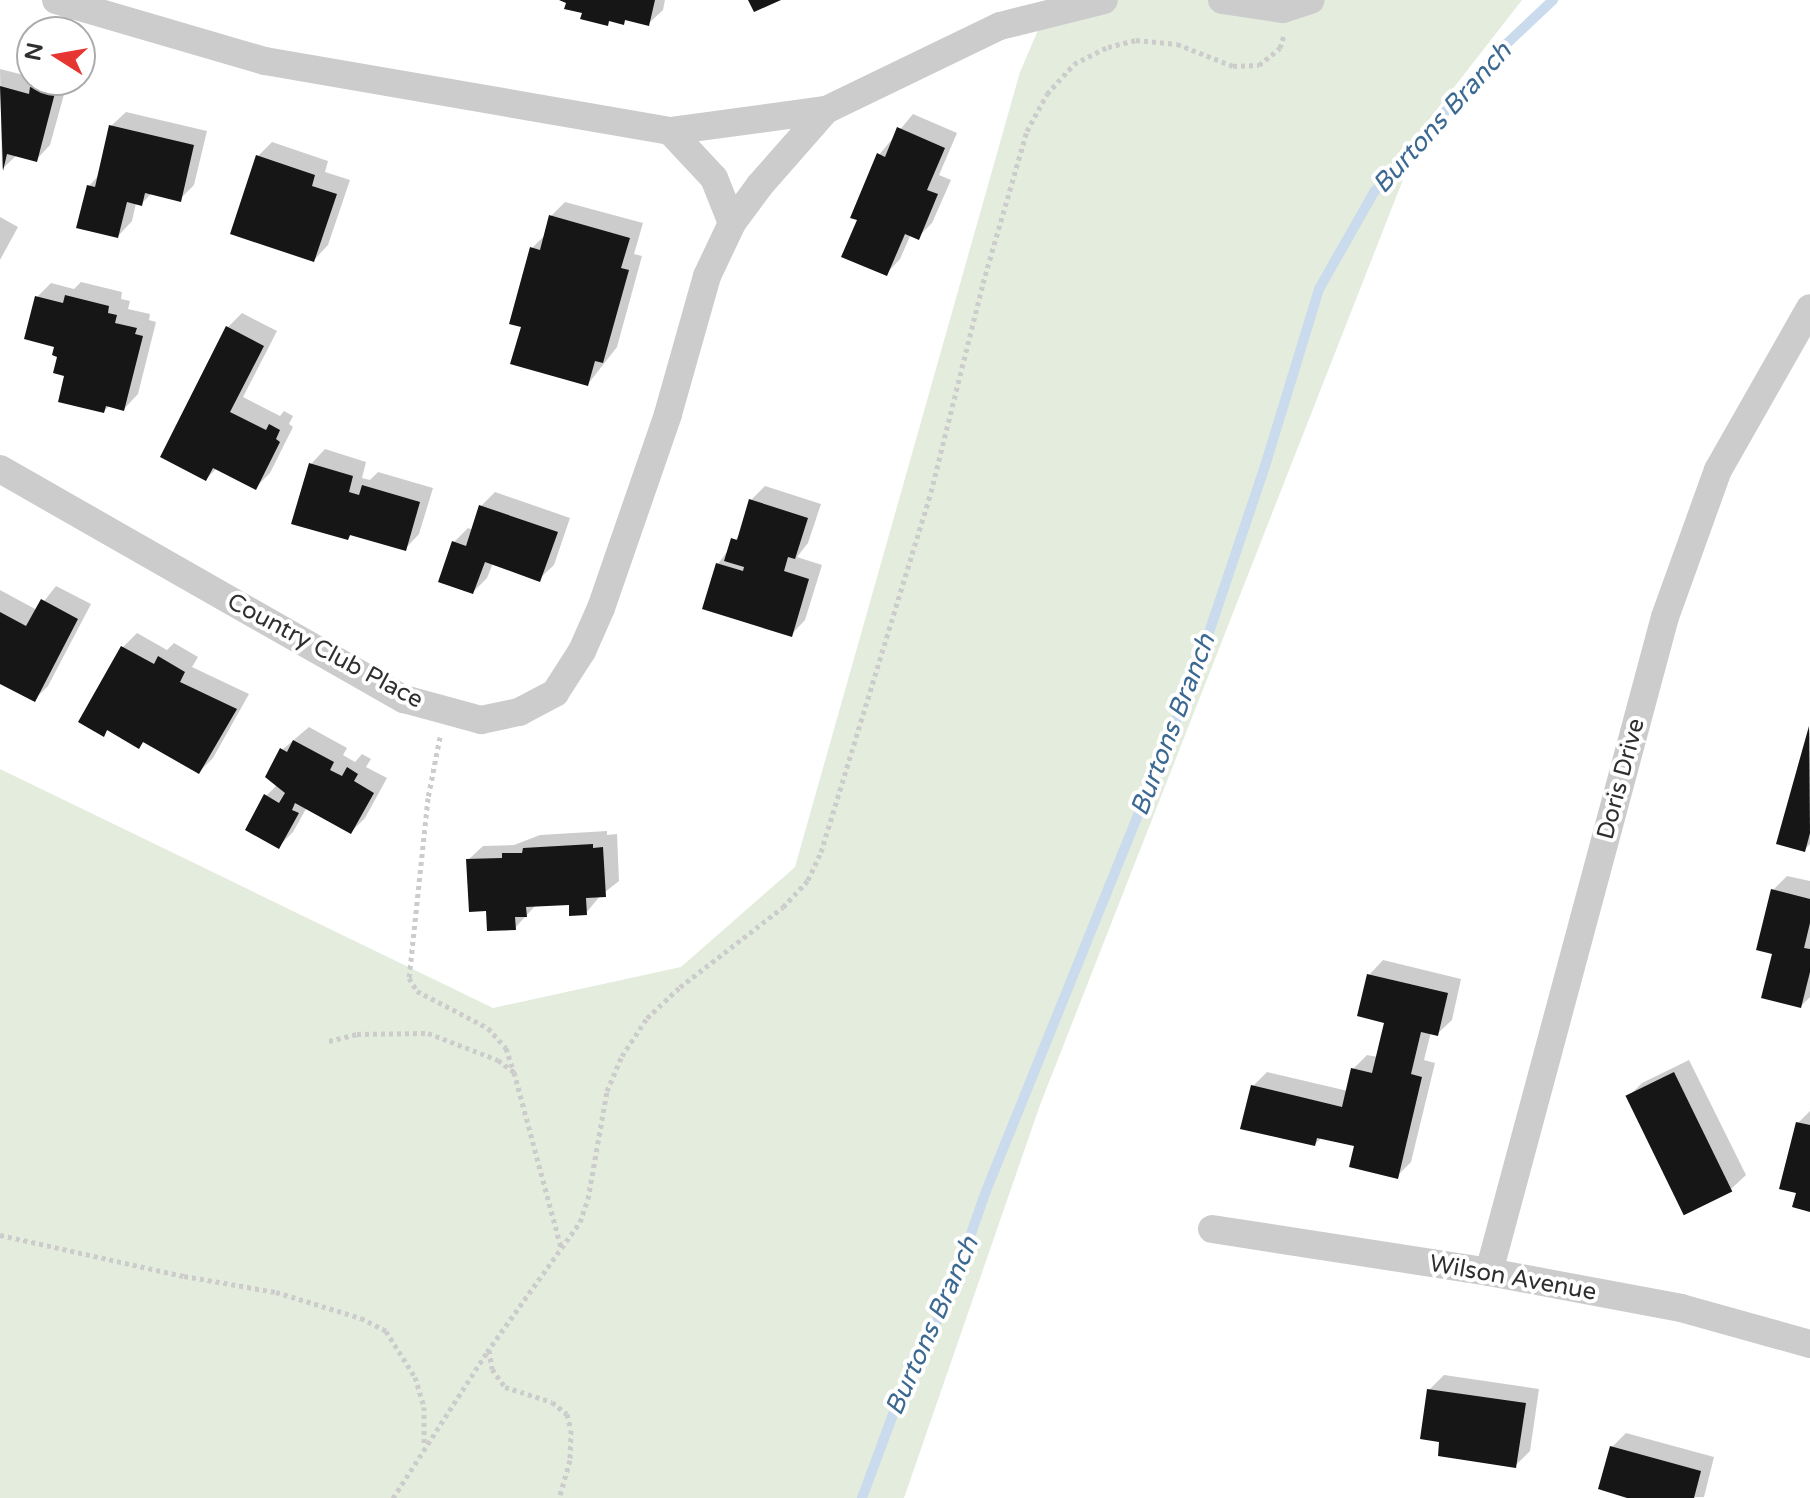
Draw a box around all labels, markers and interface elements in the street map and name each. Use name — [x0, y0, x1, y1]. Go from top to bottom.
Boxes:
north arrow — [16, 16, 96, 96]
water label: Burtons Branch — [1366, 36, 1518, 200]
text: N — [20, 41, 49, 63]
street label: Country Club Place — [222, 587, 428, 715]
water label: Burtons Branch — [1124, 630, 1222, 820]
street label: Doris Drive — [1591, 715, 1651, 843]
water label: Burtons Branch — [879, 1232, 985, 1420]
street label: Wilson Avenue — [1427, 1249, 1599, 1307]

